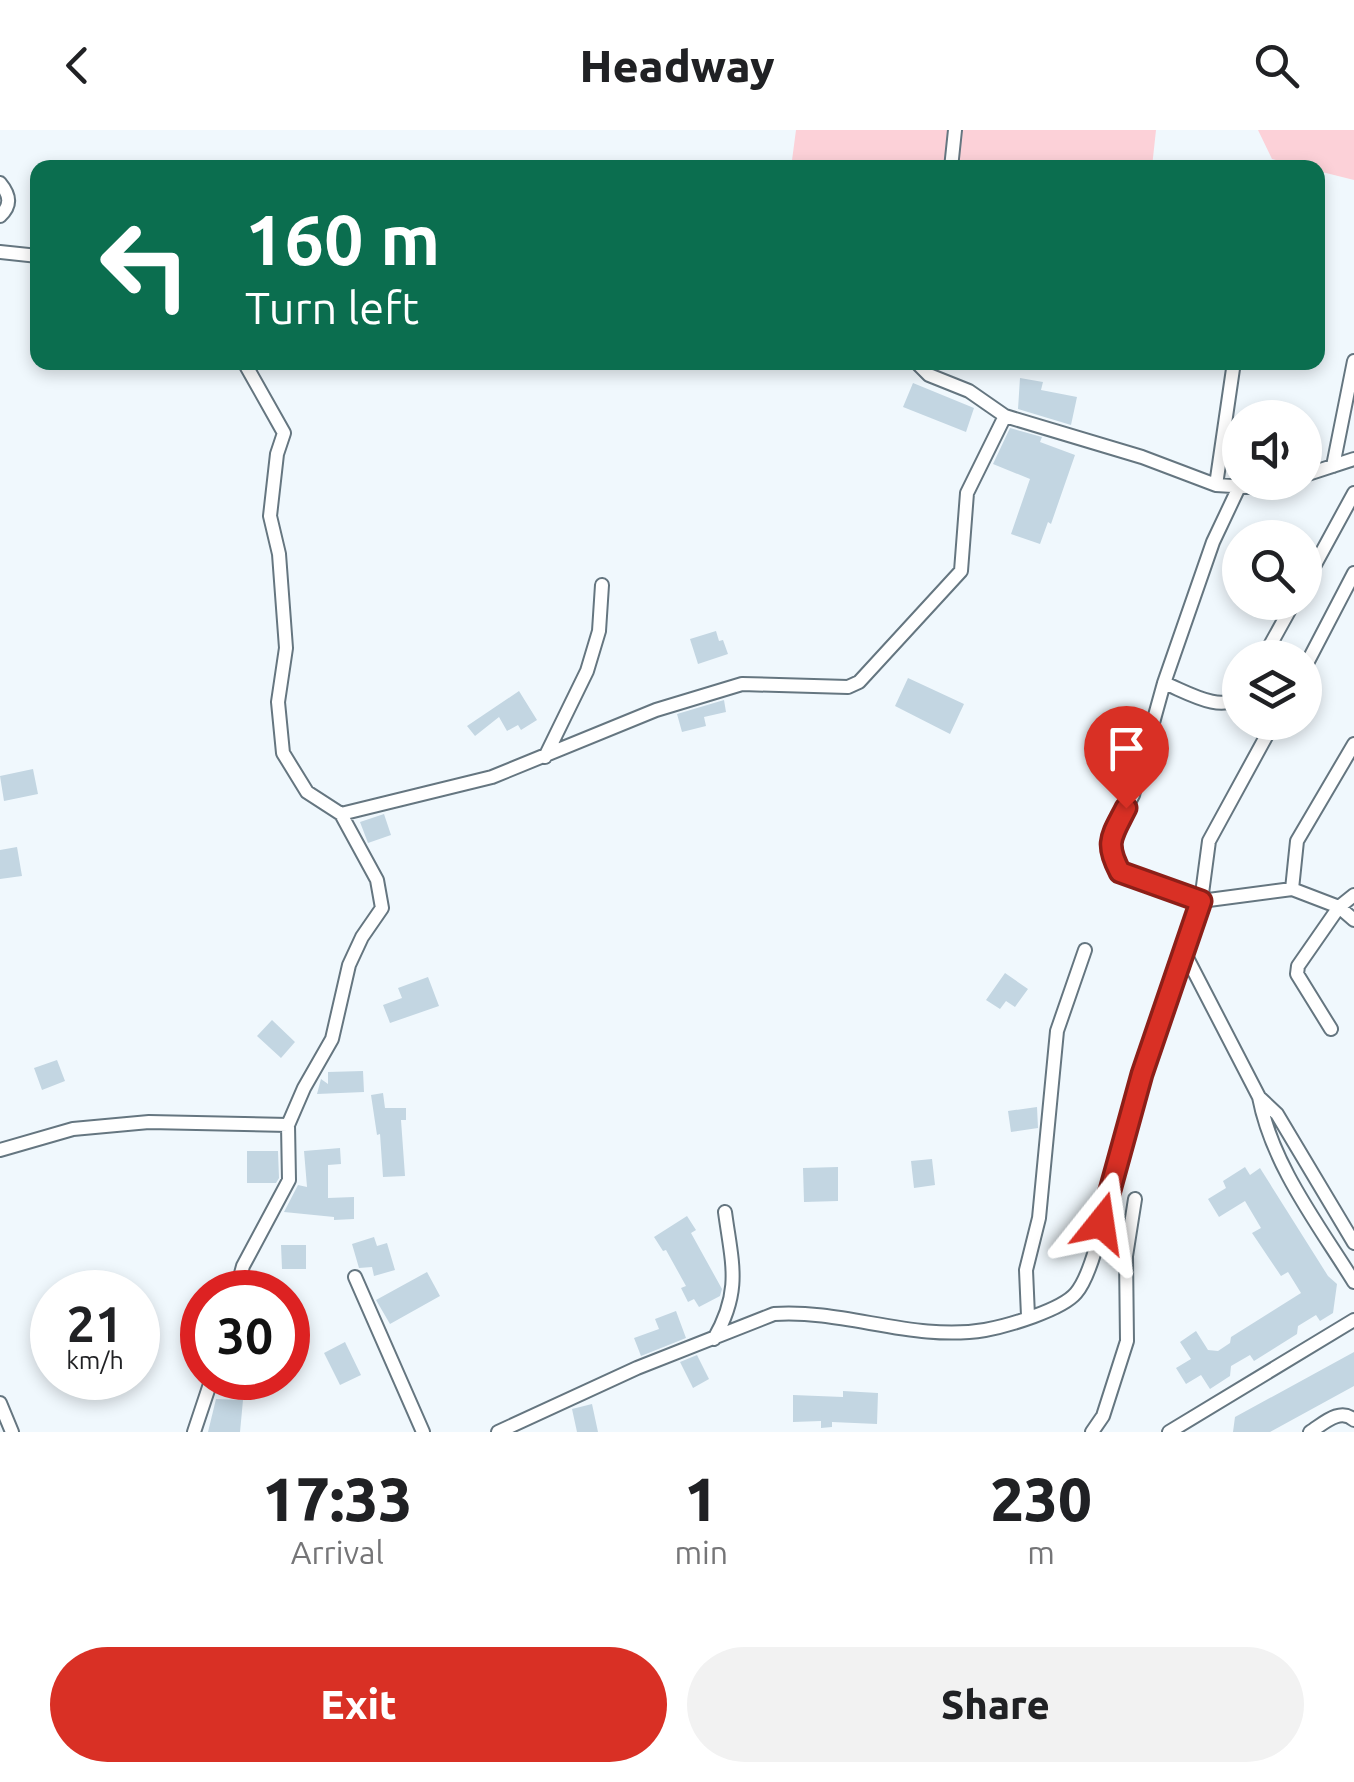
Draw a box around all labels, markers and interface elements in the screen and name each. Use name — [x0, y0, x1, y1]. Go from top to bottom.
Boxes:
icon: back — [50, 38, 105, 93]
icon: search — [1249, 38, 1304, 93]
text: Headway — [579, 40, 775, 91]
icon: left — [80, 200, 210, 330]
text: 160 m — [245, 200, 440, 278]
text: Turn left — [245, 282, 419, 333]
map controls — [1222, 400, 1322, 740]
button: sound — [1222, 400, 1322, 500]
button: search — [1222, 520, 1322, 620]
button: layers — [1222, 640, 1322, 740]
pin — [1084, 706, 1169, 809]
icon: arrive — [1099, 721, 1154, 776]
position arrow — [1049, 1171, 1153, 1275]
speed limit sign: 30 — [180, 1270, 310, 1400]
text: 21 — [67, 1295, 123, 1351]
text: km/h — [66, 1346, 124, 1374]
text: 17:33 — [262, 1465, 412, 1532]
text: 1 — [684, 1465, 718, 1532]
text: 230 — [990, 1465, 1092, 1532]
text: Arrival — [291, 1534, 384, 1570]
text: min — [674, 1534, 728, 1570]
text: m — [1027, 1534, 1055, 1570]
button: Exit — [50, 1647, 667, 1762]
button: Share — [687, 1647, 1304, 1762]

